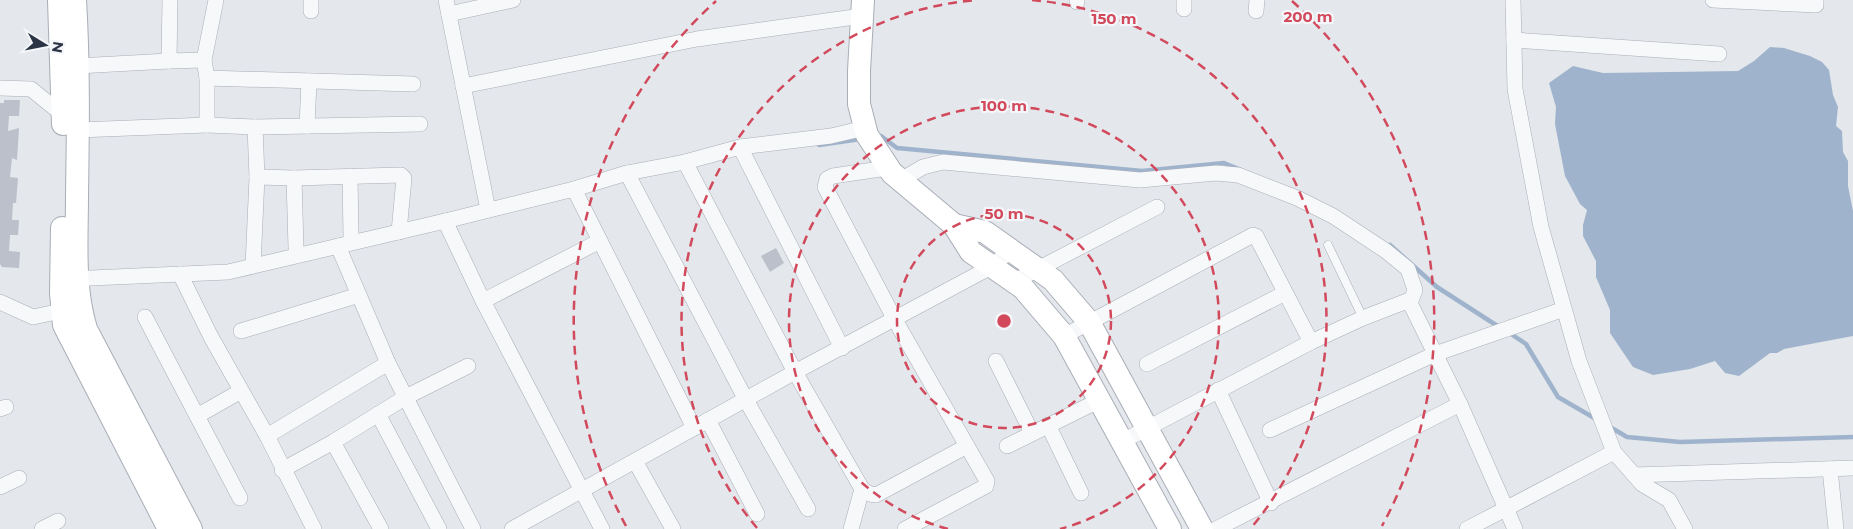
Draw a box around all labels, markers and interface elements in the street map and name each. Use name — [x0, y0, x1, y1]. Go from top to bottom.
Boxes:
text: 200 m — [1283, 7, 1333, 26]
text: 150 m — [1092, 9, 1136, 28]
north arrow — [20, 20, 70, 70]
text: N — [48, 40, 68, 54]
text: 100 m — [981, 96, 1027, 115]
text: 50 m — [984, 204, 1024, 223]
centre of rings — [995, 312, 1013, 330]

